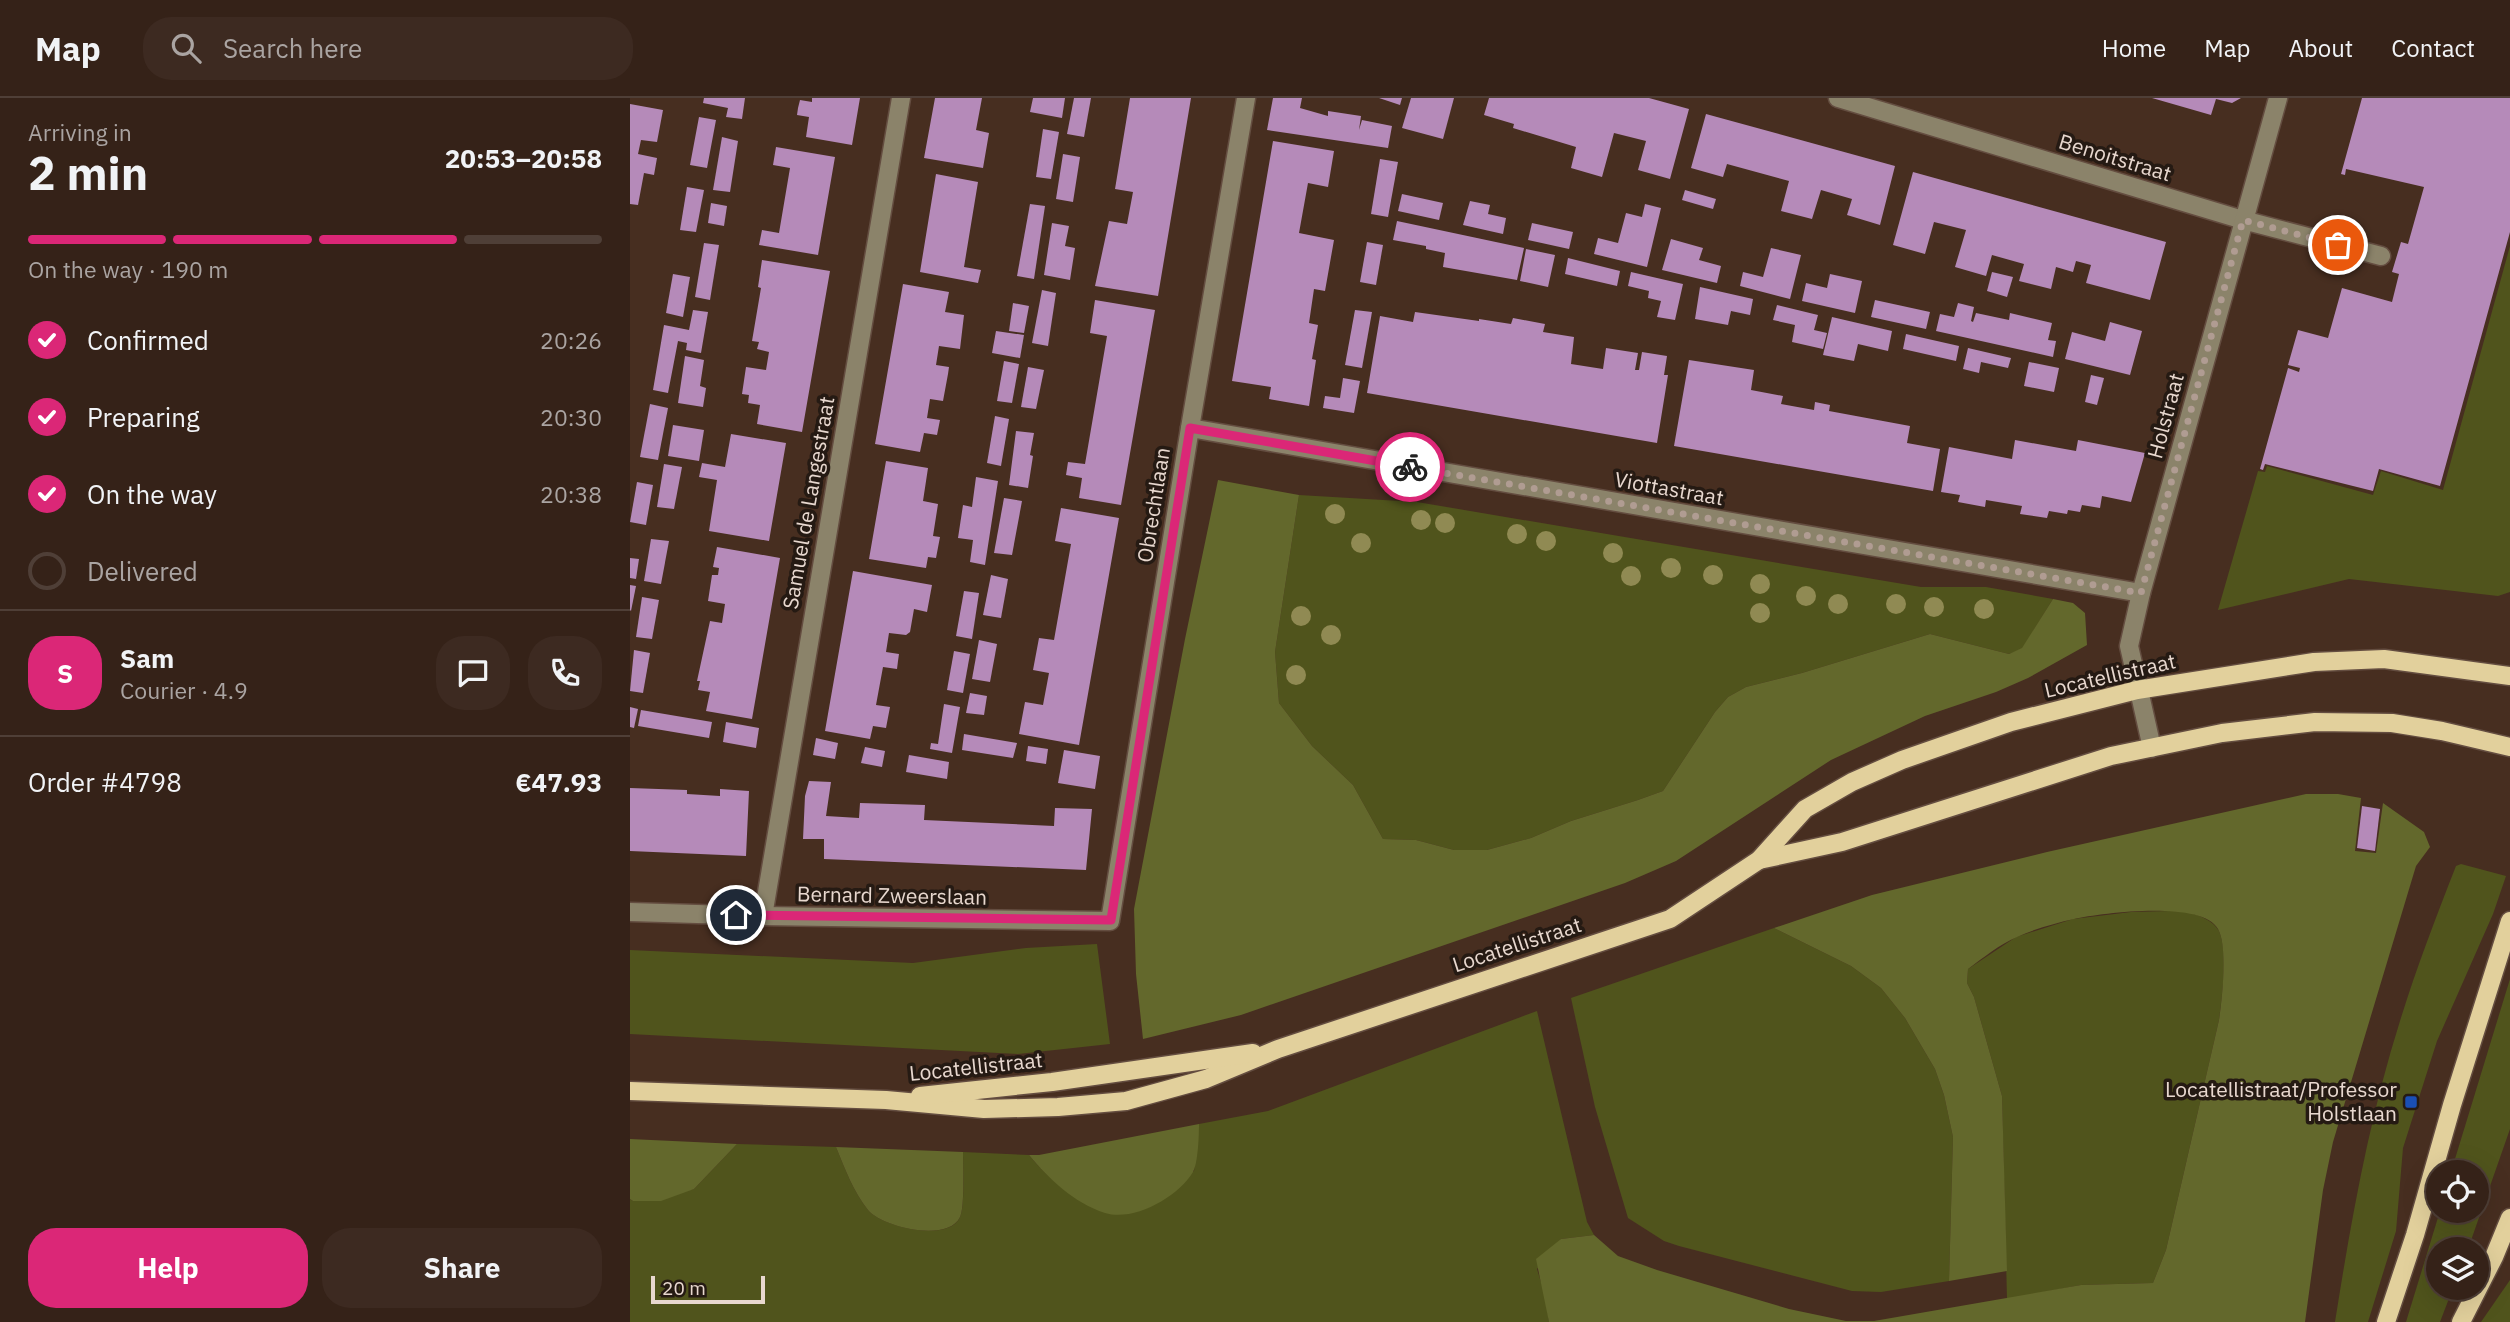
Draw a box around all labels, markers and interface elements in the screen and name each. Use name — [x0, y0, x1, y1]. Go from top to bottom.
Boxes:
search box — [143, 17, 633, 80]
text: Map — [35, 27, 101, 70]
icon: search — [167, 29, 205, 67]
text: Search here — [223, 31, 362, 65]
text: Home — [2102, 32, 2166, 64]
text: Map — [2204, 32, 2250, 64]
text: About — [2288, 32, 2353, 64]
text: Contact — [2391, 32, 2475, 64]
text: Arriving in — [28, 117, 132, 147]
street label: Benoitstraat — [2056, 127, 2175, 187]
text: 20:53–20:58 — [445, 141, 602, 175]
text: 2 min — [28, 143, 148, 203]
pin — [2308, 215, 2368, 275]
icon: bag — [2319, 226, 2357, 264]
text: On the way · 190 m — [28, 254, 228, 284]
icon: check — [28, 321, 66, 359]
text: Confirmed — [87, 323, 209, 357]
text: 20:26 — [540, 325, 602, 355]
street label: Holstraat — [2140, 370, 2190, 461]
street label: Samuel de Langestraat — [776, 394, 841, 611]
icon: check — [28, 398, 66, 436]
text: Preparing — [87, 400, 200, 434]
text: 20:30 — [540, 402, 602, 432]
courier — [1375, 432, 1445, 502]
street label: Obrechtlaan — [1130, 445, 1176, 564]
icon: bike — [1391, 448, 1429, 486]
street label: Viottastraat — [1612, 465, 1726, 511]
icon: check — [28, 475, 66, 513]
text: On the way — [87, 477, 217, 511]
text: 20:38 — [540, 479, 602, 509]
text: Delivered — [87, 554, 198, 588]
button: chat — [436, 636, 510, 710]
button: phone — [528, 636, 602, 710]
text: Sam — [120, 641, 174, 675]
street label: Locatellistraat — [2041, 646, 2178, 704]
text: S — [57, 656, 73, 690]
text: Courier · 4.9 — [120, 675, 248, 705]
text: Order #4798 — [28, 765, 182, 799]
text: €47.93 — [515, 765, 602, 799]
street label: Bernard Zweerslaan — [797, 879, 987, 911]
pin — [706, 885, 766, 945]
icon: home — [717, 896, 755, 934]
street label: Locatellistraat — [1449, 910, 1585, 978]
street label: Locatellistraat — [908, 1045, 1044, 1087]
place label: Locatellistraat/Professor Holstlaan — [2165, 1075, 2397, 1127]
marker: Locatellistraat/Professor Holstlaan — [2403, 1094, 2419, 1110]
map controls — [2426, 1160, 2489, 1300]
button: locate — [2426, 1160, 2489, 1223]
button: Help — [28, 1228, 308, 1308]
button: Share — [322, 1228, 602, 1308]
button: layers — [2426, 1237, 2489, 1300]
scale bar — [651, 1273, 765, 1305]
text: 20 m — [662, 1276, 706, 1300]

